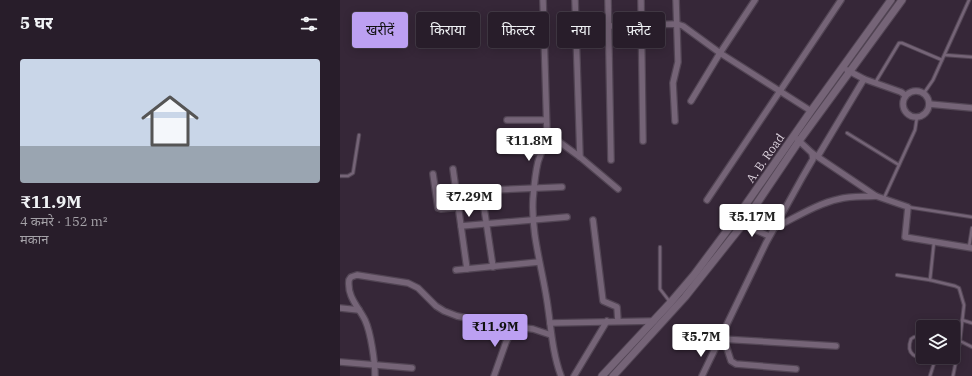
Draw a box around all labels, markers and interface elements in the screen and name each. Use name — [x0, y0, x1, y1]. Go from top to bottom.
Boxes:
text: 5 घर — [20, 12, 53, 34]
chip: खरीदें — [352, 12, 408, 48]
chip: किराया — [416, 12, 480, 48]
chip: फ़िल्टर — [488, 12, 549, 48]
chip: नया — [557, 12, 605, 48]
chip: फ़्लैट — [613, 12, 665, 48]
icon: filters — [298, 13, 320, 35]
icon: home — [134, 85, 206, 157]
pin: ₹11.8M — [496, 128, 562, 162]
street label: A. B. Road — [743, 130, 787, 186]
text: ₹11.8M — [505, 132, 553, 149]
pin: ₹7.29M — [436, 184, 502, 218]
text: ₹7.29M — [445, 188, 493, 205]
text: ₹11.9M — [20, 191, 82, 213]
pin: ₹5.17M — [719, 204, 785, 238]
text: ₹5.17M — [728, 208, 776, 225]
text: 4 कमरे · 152 m² — [20, 213, 107, 230]
text: मकान — [20, 231, 48, 248]
pin: ₹11.9M — [462, 314, 528, 348]
text: ₹11.9M — [471, 318, 519, 335]
map controls — [916, 320, 960, 364]
button: layers — [916, 320, 960, 364]
pin: ₹5.7M — [673, 324, 729, 358]
text: ₹5.7M — [681, 328, 721, 345]

